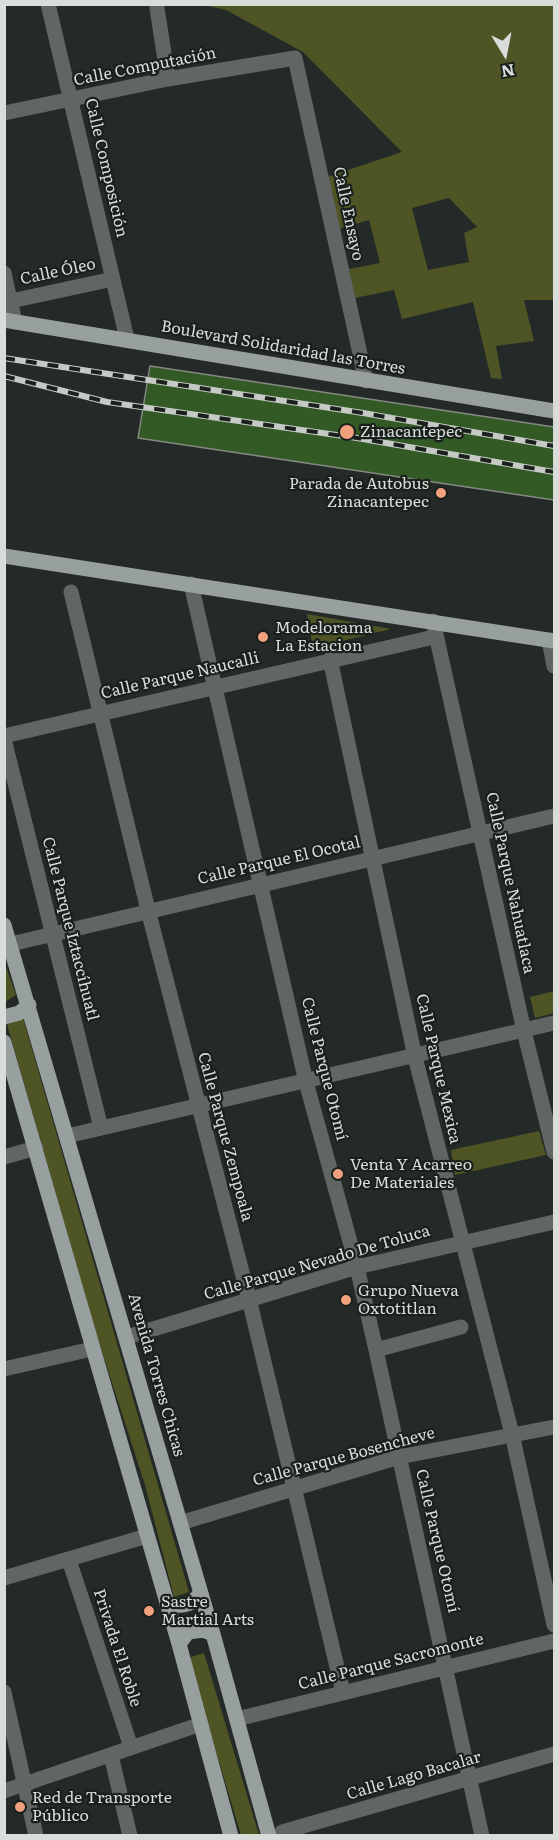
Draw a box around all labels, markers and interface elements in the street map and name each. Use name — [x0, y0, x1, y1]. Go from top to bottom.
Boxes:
north arrow — [475, 24, 535, 84]
street label: Calle Computación — [72, 44, 218, 90]
text: N — [499, 59, 517, 85]
street label: Calle Composición — [81, 97, 131, 239]
street label: Calle Ensayo — [329, 165, 367, 263]
street label: Calle Óleo — [19, 255, 97, 289]
street label: Boulevard Solidaridad las Torres — [159, 317, 407, 379]
place label: Zinacantepec — [360, 422, 462, 442]
marker: Zinacantepec — [338, 423, 356, 441]
place label: Parada de Autobus Zinacantepec — [289, 474, 429, 512]
marker: Parada de Autobus Zinacantepec — [434, 486, 448, 500]
place label: Modelorama La Estacion — [275, 618, 372, 656]
marker: Modelorama La Estacion — [256, 630, 270, 644]
street label: Calle Parque Naucalli — [99, 648, 261, 704]
street label: Calle Parque Nahuatlaca — [481, 791, 539, 975]
street label: Calle Parque El Ocotal — [196, 833, 362, 889]
street label: Calle Parque Iztaccíhuatl — [38, 835, 102, 1023]
street label: Calle Parque Mexica — [411, 992, 465, 1146]
street label: Calle Parque Otomí — [297, 995, 351, 1143]
street label: Calle Parque Zempoala — [193, 1050, 257, 1224]
place label: Venta Y Acarreo De Materiales — [350, 1155, 472, 1193]
marker: Venta Y Acarreo De Materiales — [331, 1167, 345, 1181]
street label: Calle Parque Nevado De Toluca — [202, 1221, 432, 1305]
place label: Grupo Nueva Oxtotitlan — [358, 1281, 459, 1319]
street label: Avenida Torres Chicas — [123, 1291, 189, 1459]
marker: Grupo Nueva Oxtotitlan — [339, 1293, 353, 1307]
street label: Calle Parque Bosencheve — [251, 1423, 437, 1491]
street label: Calle Parque Otomí — [411, 1467, 463, 1615]
street label: Privada El Roble — [89, 1587, 145, 1709]
place label: Sastre Martial Arts — [161, 1592, 254, 1630]
marker: Sastre Martial Arts — [142, 1604, 156, 1618]
street label: Calle Parque Sacromonte — [296, 1630, 486, 1694]
street label: Calle Lago Bacalar — [345, 1748, 483, 1804]
place label: Red de Transporte Público — [32, 1788, 172, 1826]
marker: Red de Transporte Público — [13, 1800, 27, 1814]

